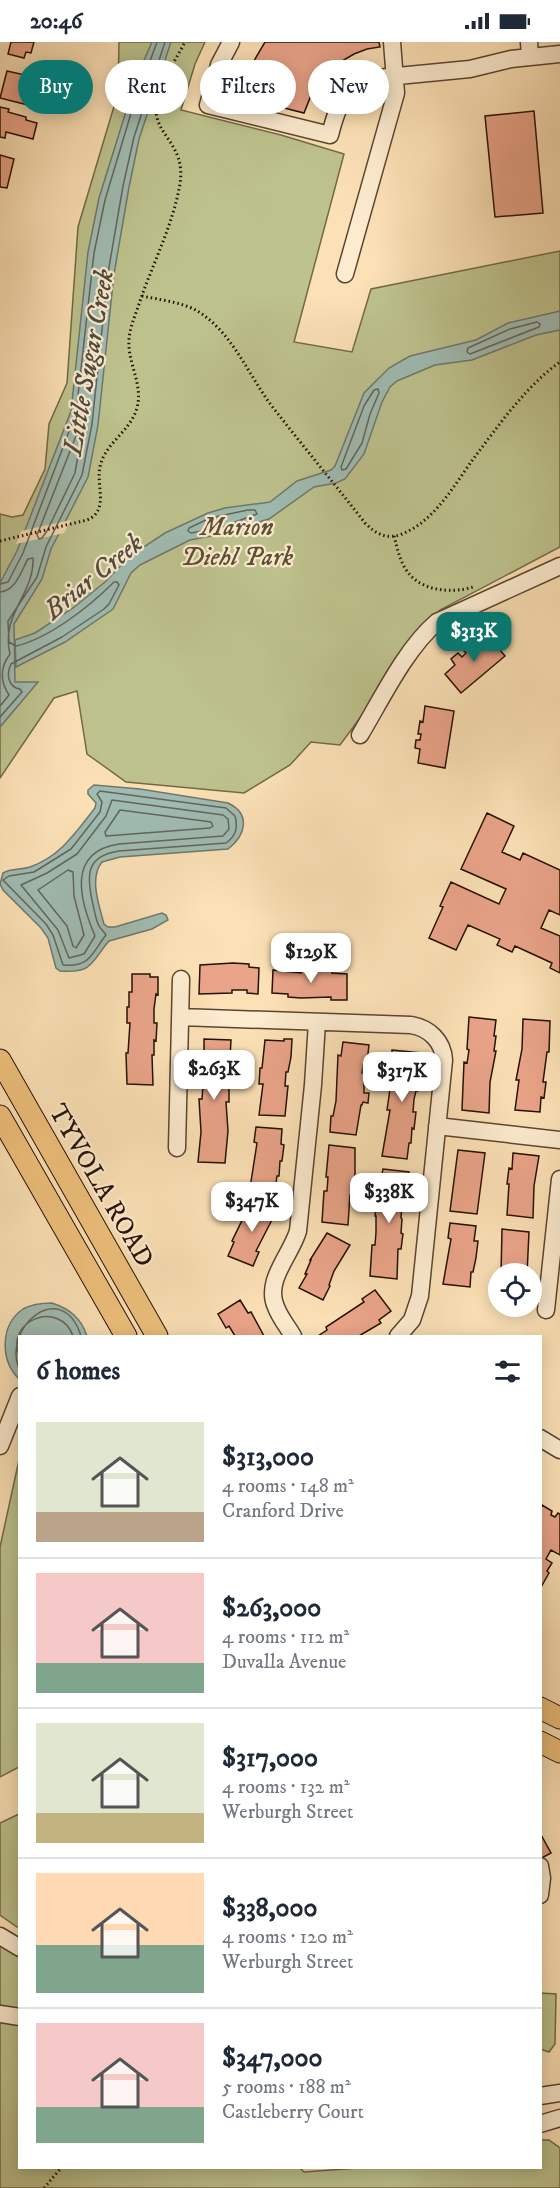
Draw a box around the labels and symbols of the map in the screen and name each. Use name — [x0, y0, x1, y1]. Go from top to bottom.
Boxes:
water label: Little Sugar Creek — [56, 266, 122, 460]
park label: Marion Diehl Park — [181, 511, 293, 574]
water label: Briar Creek — [36, 526, 151, 628]
pin: $313K — [432, 612, 516, 663]
pin: $129K — [269, 933, 353, 984]
pin: $263K — [172, 1050, 256, 1101]
pin: $317K — [360, 1052, 444, 1103]
street label: TYVOLA ROAD — [41, 1098, 161, 1273]
pin: $338K — [347, 1173, 431, 1224]
pin: $347K — [210, 1182, 294, 1233]

